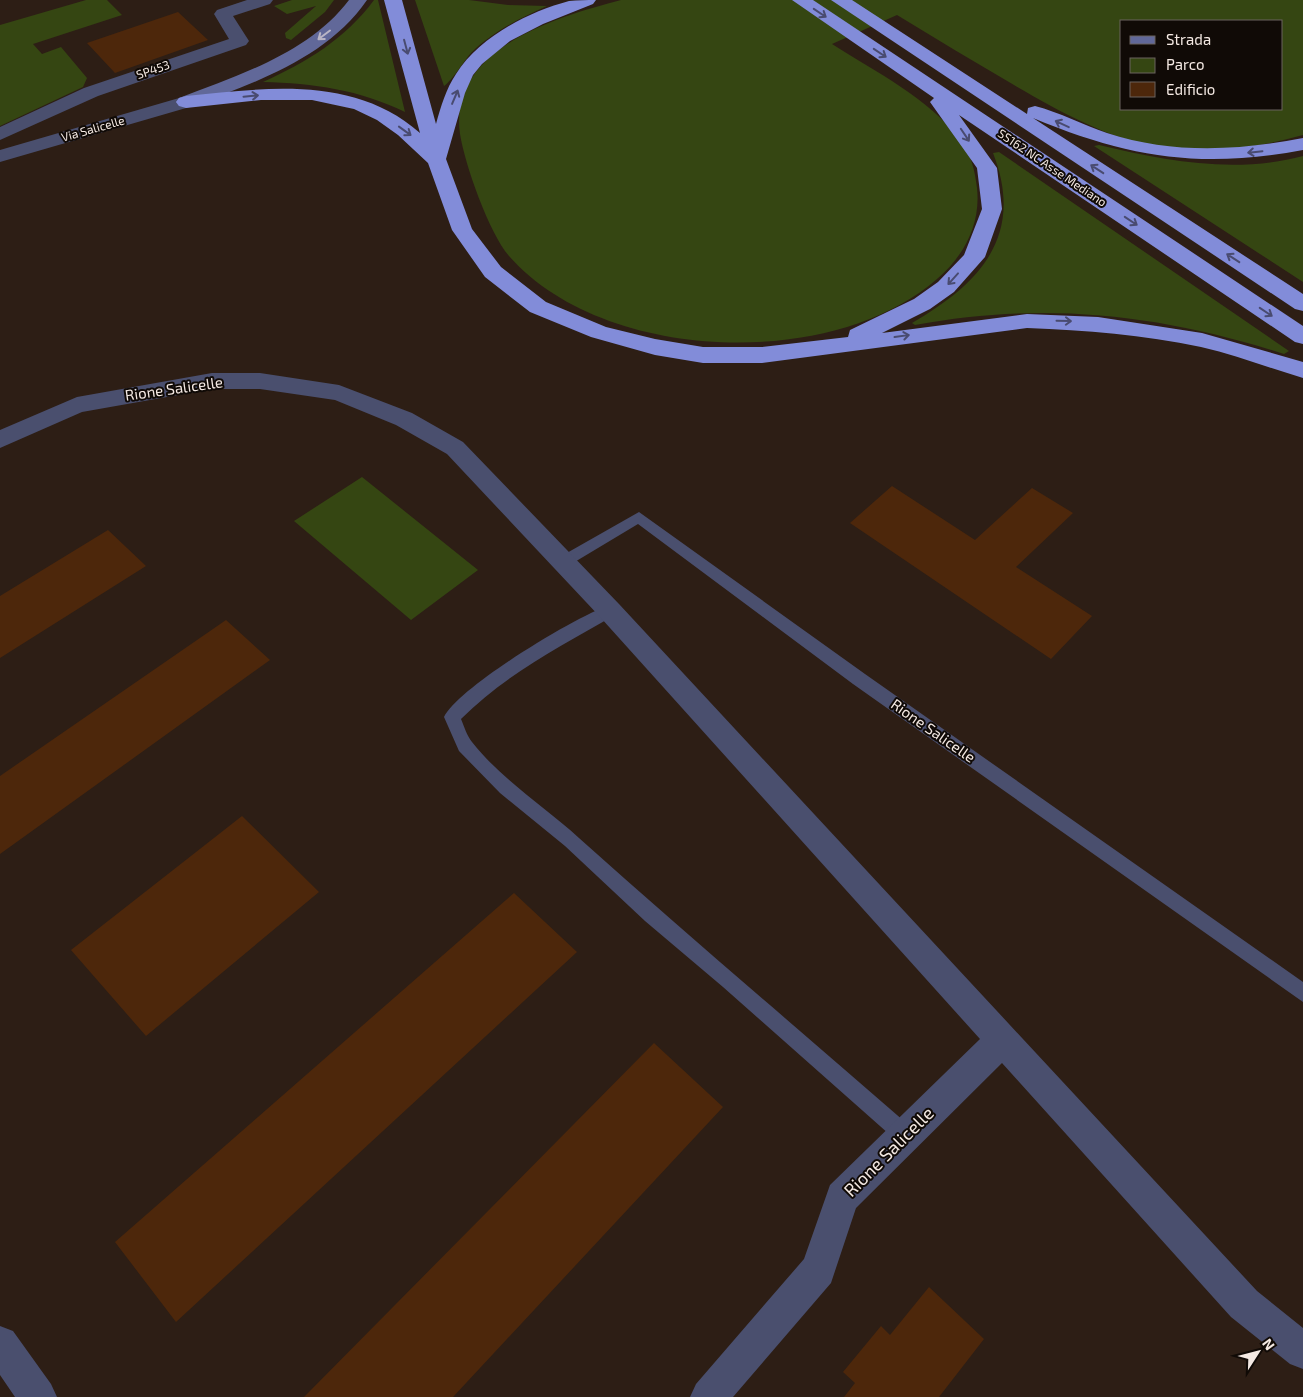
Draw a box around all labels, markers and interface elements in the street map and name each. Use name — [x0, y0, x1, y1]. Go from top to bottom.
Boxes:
one-way arrow — [813, 8, 827, 18]
legend — [1120, 20, 1283, 110]
one-way arrow — [318, 29, 331, 40]
text: Strada — [1166, 30, 1211, 48]
one-way arrow — [401, 39, 411, 55]
one-way arrow — [872, 48, 886, 58]
text: Parco — [1166, 55, 1205, 73]
street label: SP453 — [134, 57, 171, 81]
text: Edificio — [1166, 80, 1215, 98]
one-way arrow — [451, 90, 460, 105]
one-way arrow — [243, 91, 259, 101]
street label: Via Salicelle — [59, 112, 126, 144]
one-way arrow — [1055, 119, 1070, 129]
one-way arrow — [398, 126, 412, 136]
street label: SS162 NC Asse Mediano — [996, 126, 1110, 209]
one-way arrow — [959, 128, 970, 142]
one-way arrow — [1247, 147, 1263, 157]
one-way arrow — [1090, 164, 1104, 174]
one-way arrow — [1124, 216, 1138, 226]
one-way arrow — [1226, 253, 1240, 263]
one-way arrow — [948, 273, 959, 286]
one-way arrow — [1259, 307, 1273, 317]
one-way arrow — [1056, 316, 1072, 326]
one-way arrow — [894, 331, 910, 341]
street label: Rione Salicelle — [124, 372, 224, 404]
street label: Rione Salicelle — [888, 695, 979, 766]
street label: Rione Salicelle — [839, 1102, 938, 1201]
north arrow — [1233, 1327, 1283, 1377]
text: N — [1259, 1335, 1279, 1353]

